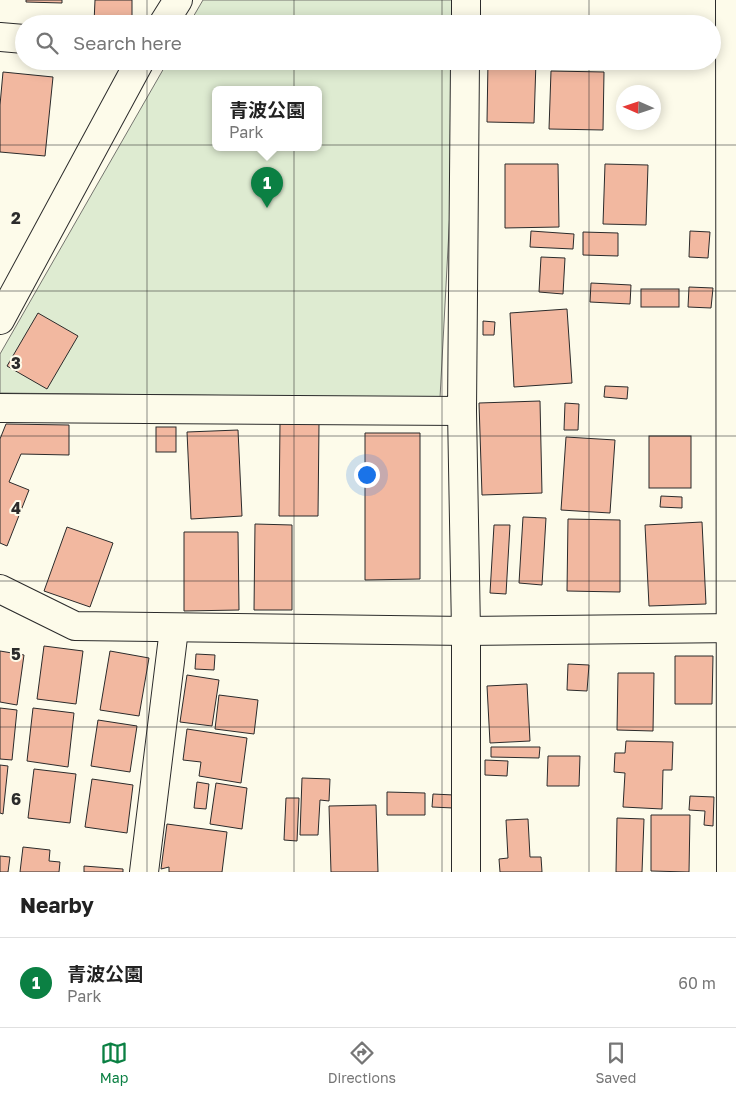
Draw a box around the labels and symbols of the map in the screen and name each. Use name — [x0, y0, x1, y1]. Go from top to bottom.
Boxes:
north arrow — [616, 85, 661, 130]
pin: 1 — [251, 167, 283, 208]
text: 2 — [11, 208, 21, 228]
text: 3 — [11, 353, 21, 373]
your location — [354, 462, 380, 488]
text: 4 — [11, 498, 21, 518]
text: 5 — [11, 644, 21, 664]
text: 6 — [11, 789, 21, 809]

